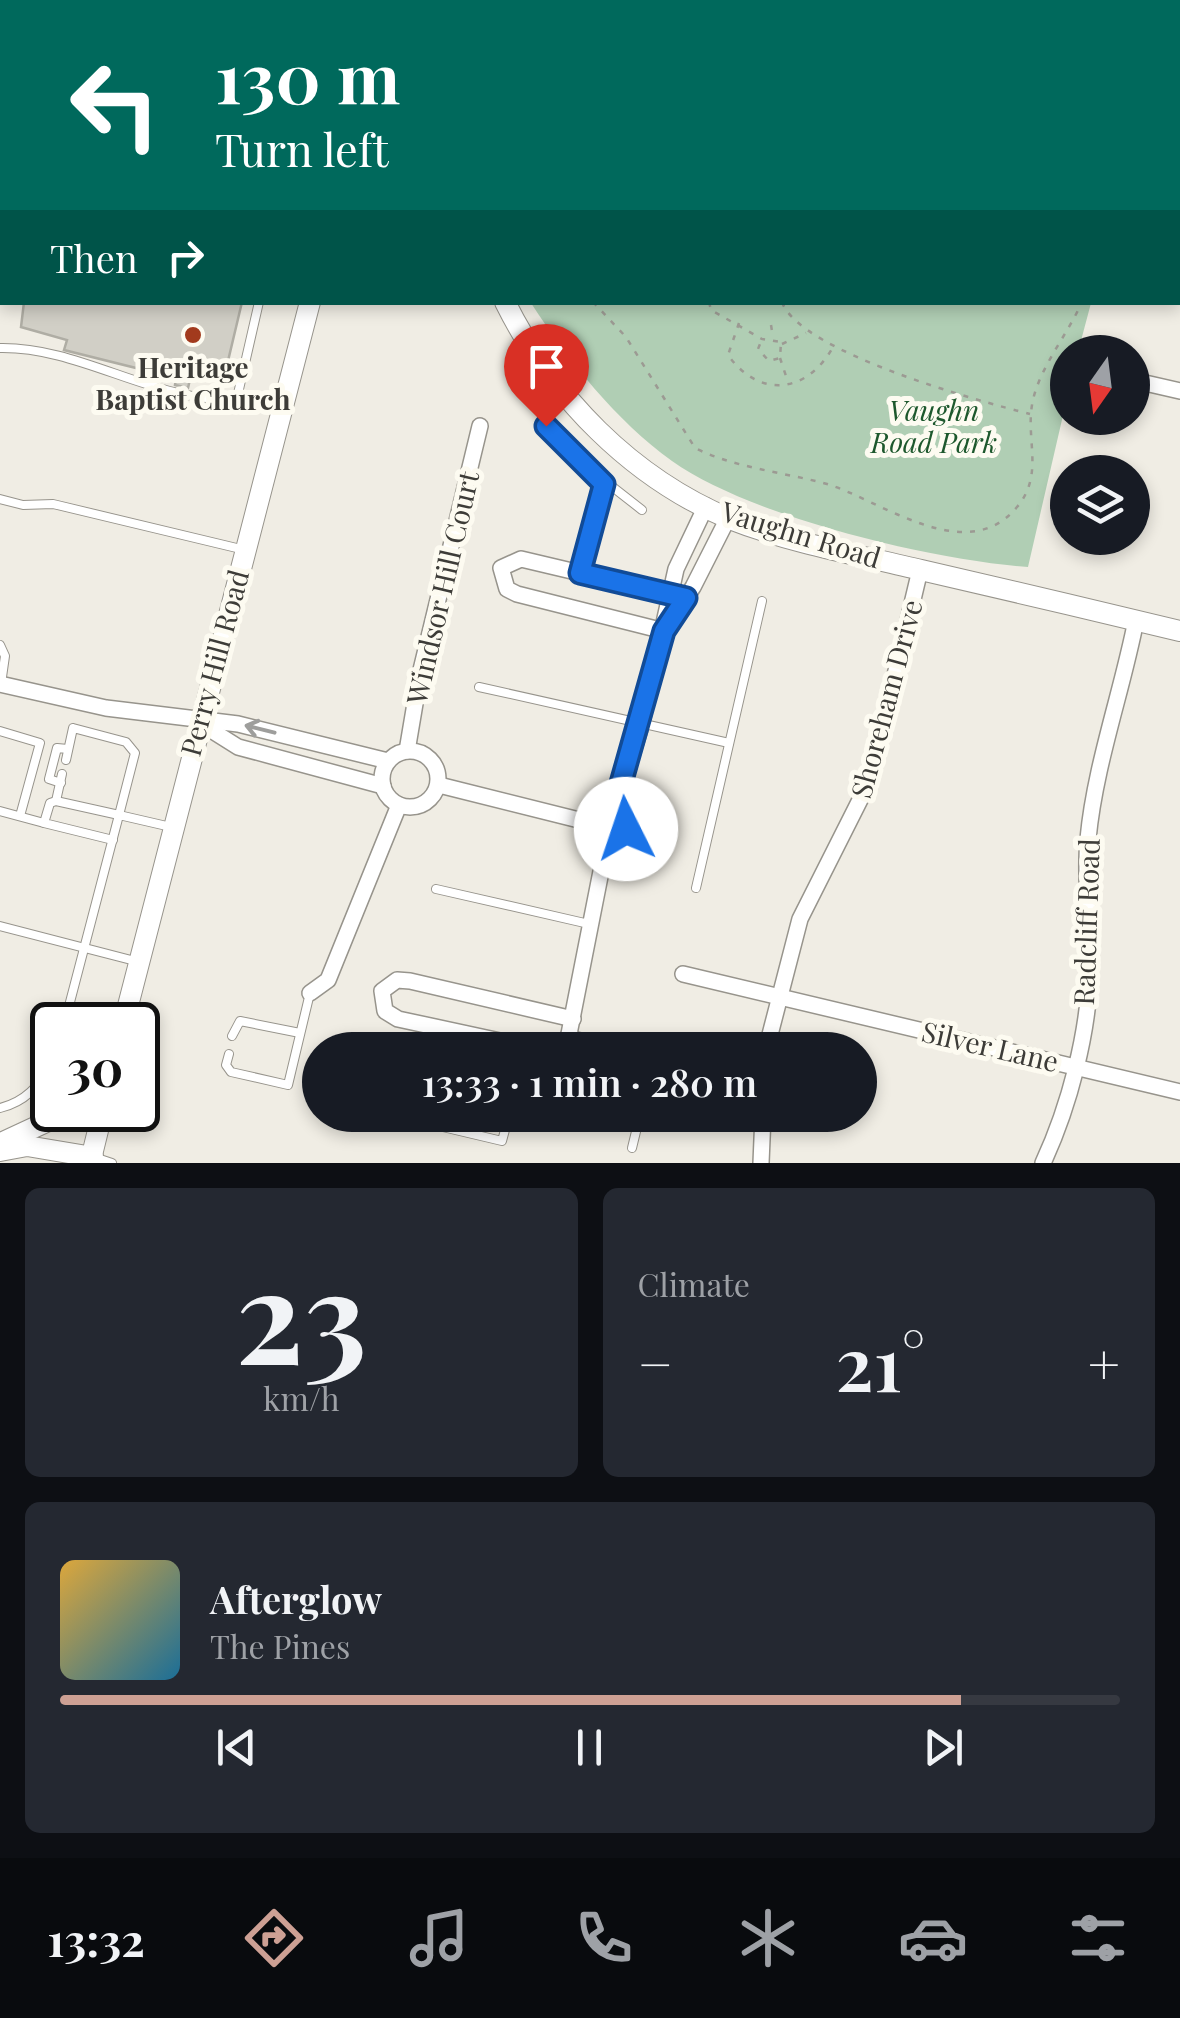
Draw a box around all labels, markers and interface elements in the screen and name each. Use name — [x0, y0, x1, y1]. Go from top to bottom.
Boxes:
text: 130 m — [215, 28, 400, 122]
icon: left — [50, 40, 180, 170]
text: Turn left — [215, 118, 389, 178]
icon: right — [158, 230, 213, 285]
text: Then — [50, 232, 138, 283]
marker: Heritage Baptist Church — [182, 324, 204, 346]
pin — [504, 324, 589, 427]
north arrow — [1050, 335, 1150, 435]
map controls — [1050, 335, 1150, 555]
icon: arrive — [519, 339, 574, 394]
place label: Heritage Baptist Church — [95, 348, 291, 417]
park label: Vaughn Road Park — [870, 391, 997, 460]
button: layers — [1050, 455, 1150, 555]
street label: Windsor Hill Court — [396, 466, 487, 709]
street label: Vaughn Road — [716, 491, 886, 575]
street label: Perry Hill Road — [171, 565, 256, 760]
street label: Shoreham Drive — [841, 595, 930, 802]
one-way arrow — [245, 719, 277, 737]
position arrow — [574, 777, 678, 881]
street label: Radcliff Road — [1064, 838, 1107, 1006]
speed limit sign: 30 — [30, 1002, 160, 1132]
street label: Silver Lane — [918, 1012, 1062, 1079]
text: 13:33 · 1 min · 280 m — [422, 1056, 757, 1107]
text: 23 — [236, 1224, 367, 1398]
text: Climate — [638, 1262, 750, 1305]
text: 21° — [835, 1311, 925, 1411]
text: − — [638, 1325, 673, 1399]
text: + — [1088, 1325, 1120, 1399]
text: km/h — [263, 1376, 340, 1419]
text: Afterglow — [210, 1573, 382, 1624]
text: The Pines — [210, 1624, 350, 1667]
icon: previous — [209, 1720, 264, 1775]
icon: pause — [562, 1720, 617, 1775]
icon: next — [916, 1720, 971, 1775]
icon: directions — [239, 1903, 309, 1973]
icon: music — [404, 1903, 474, 1973]
icon: phone — [569, 1903, 639, 1973]
icon: climate — [733, 1903, 803, 1973]
icon: car — [898, 1903, 968, 1973]
icon: filters — [1063, 1903, 1133, 1973]
text: 13:32 — [47, 1908, 145, 1968]

